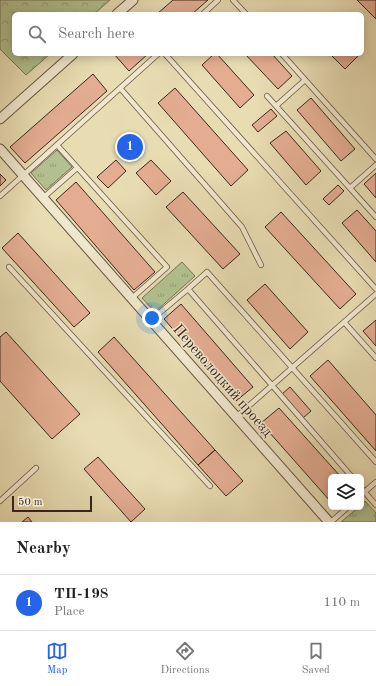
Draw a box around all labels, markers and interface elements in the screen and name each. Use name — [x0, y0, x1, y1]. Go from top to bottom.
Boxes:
search box — [12, 12, 364, 56]
icon: search — [26, 23, 48, 45]
text: Search here — [58, 27, 135, 42]
pin: 1 — [117, 132, 143, 162]
your location — [142, 308, 162, 328]
street label: Переволоцкий проезд — [169, 322, 275, 440]
map controls — [328, 474, 364, 510]
button: layers — [328, 474, 364, 510]
scale bar — [12, 494, 92, 513]
text: 50 m — [18, 497, 43, 508]
text: Nearby — [16, 540, 71, 557]
text: ТП-198 — [54, 587, 109, 602]
text: 1 — [25, 596, 33, 609]
text: 110 m — [323, 596, 360, 609]
text: Place — [54, 605, 84, 618]
tab: Map — [46, 640, 68, 678]
tab: Directions — [161, 640, 209, 678]
tab: Saved — [302, 640, 330, 678]

